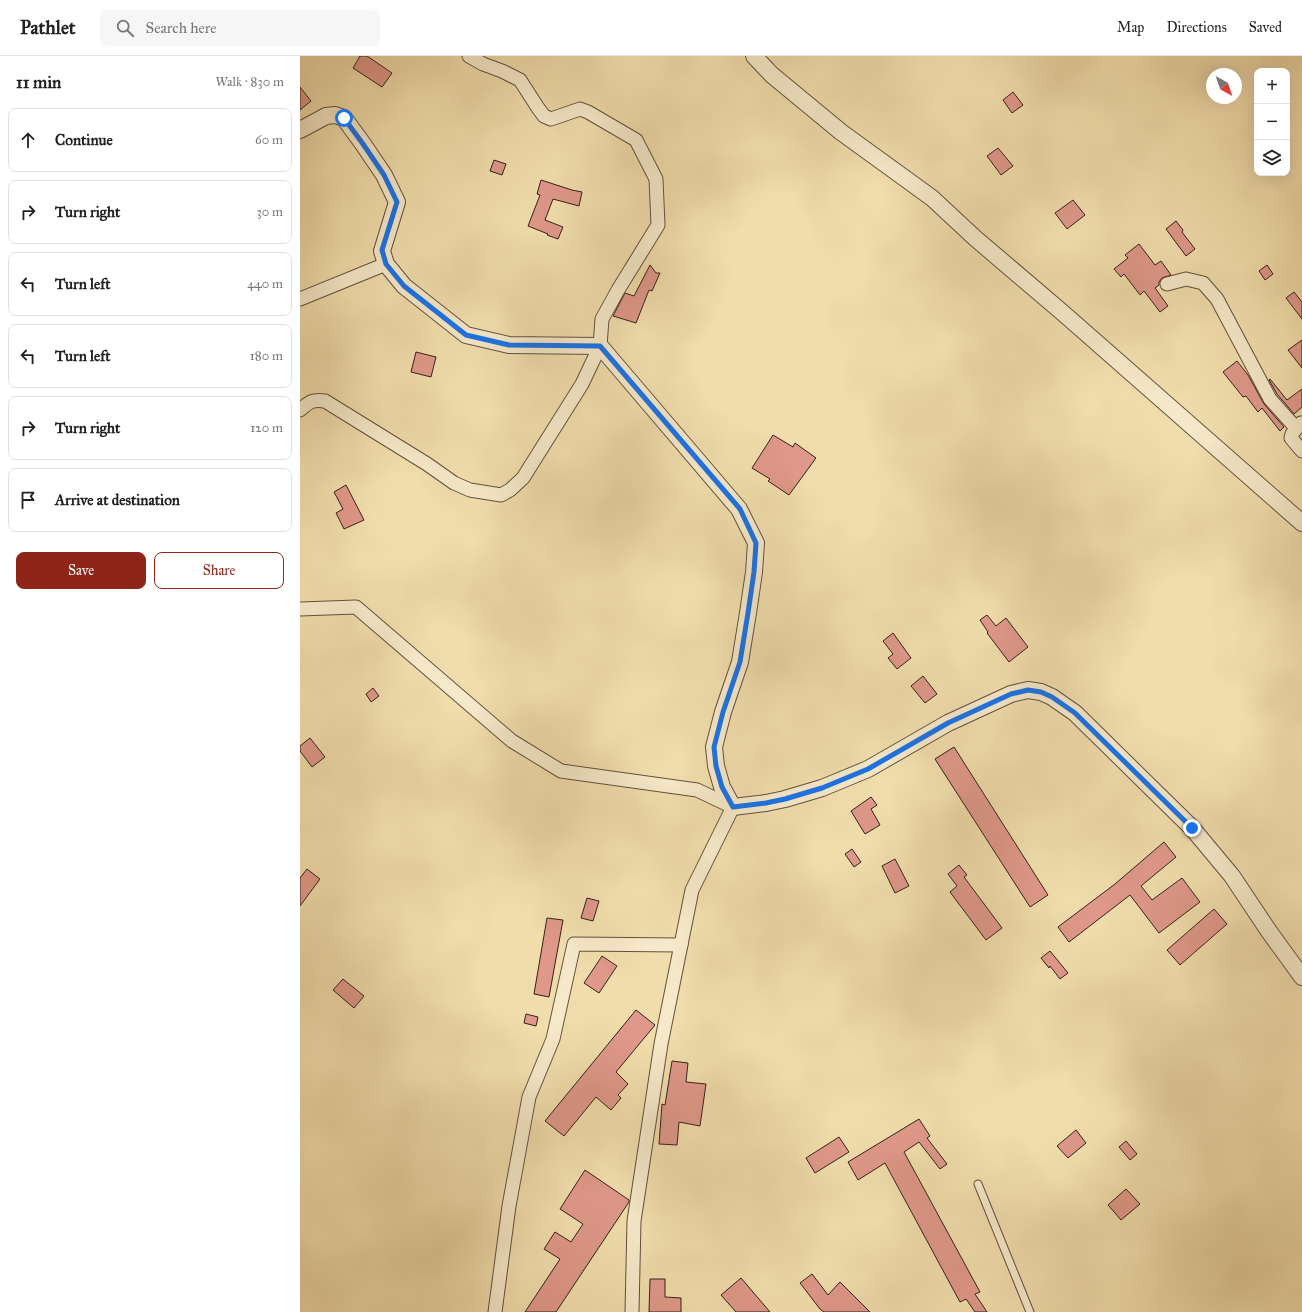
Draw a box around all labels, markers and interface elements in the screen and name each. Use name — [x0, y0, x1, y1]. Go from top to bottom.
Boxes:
search box — [100, 10, 380, 46]
text: Pathlet — [20, 16, 76, 39]
icon: search — [114, 17, 136, 39]
text: Search here — [146, 19, 217, 37]
text: Map — [1117, 19, 1144, 36]
text: Directions — [1166, 19, 1227, 36]
text: Saved — [1249, 19, 1282, 36]
north arrow — [1206, 68, 1242, 104]
map controls — [1254, 68, 1290, 176]
button: + — [1254, 68, 1290, 104]
text: 11 min — [16, 72, 61, 93]
text: Walk · 830 m — [215, 74, 284, 90]
button: − — [1254, 104, 1290, 140]
route start — [335, 109, 353, 127]
icon: ahead — [17, 129, 39, 151]
text: Continue — [55, 131, 113, 149]
text: 60 m — [255, 132, 283, 148]
button: layers — [1254, 140, 1290, 176]
icon: right — [17, 201, 39, 223]
text: Turn right — [55, 203, 120, 221]
text: 30 m — [257, 204, 283, 220]
icon: left — [17, 273, 39, 295]
text: Turn left — [55, 275, 111, 293]
text: 440 m — [247, 276, 283, 292]
icon: left — [17, 345, 39, 367]
text: Turn left — [55, 347, 111, 365]
text: 180 m — [250, 348, 283, 364]
icon: right — [17, 417, 39, 439]
text: Turn right — [55, 419, 120, 437]
text: 120 m — [250, 420, 283, 436]
icon: arrive — [17, 489, 39, 511]
text: Arrive at destination — [55, 491, 180, 509]
button: Save — [16, 552, 146, 589]
button: Share — [154, 552, 284, 589]
route end — [1183, 819, 1201, 837]

